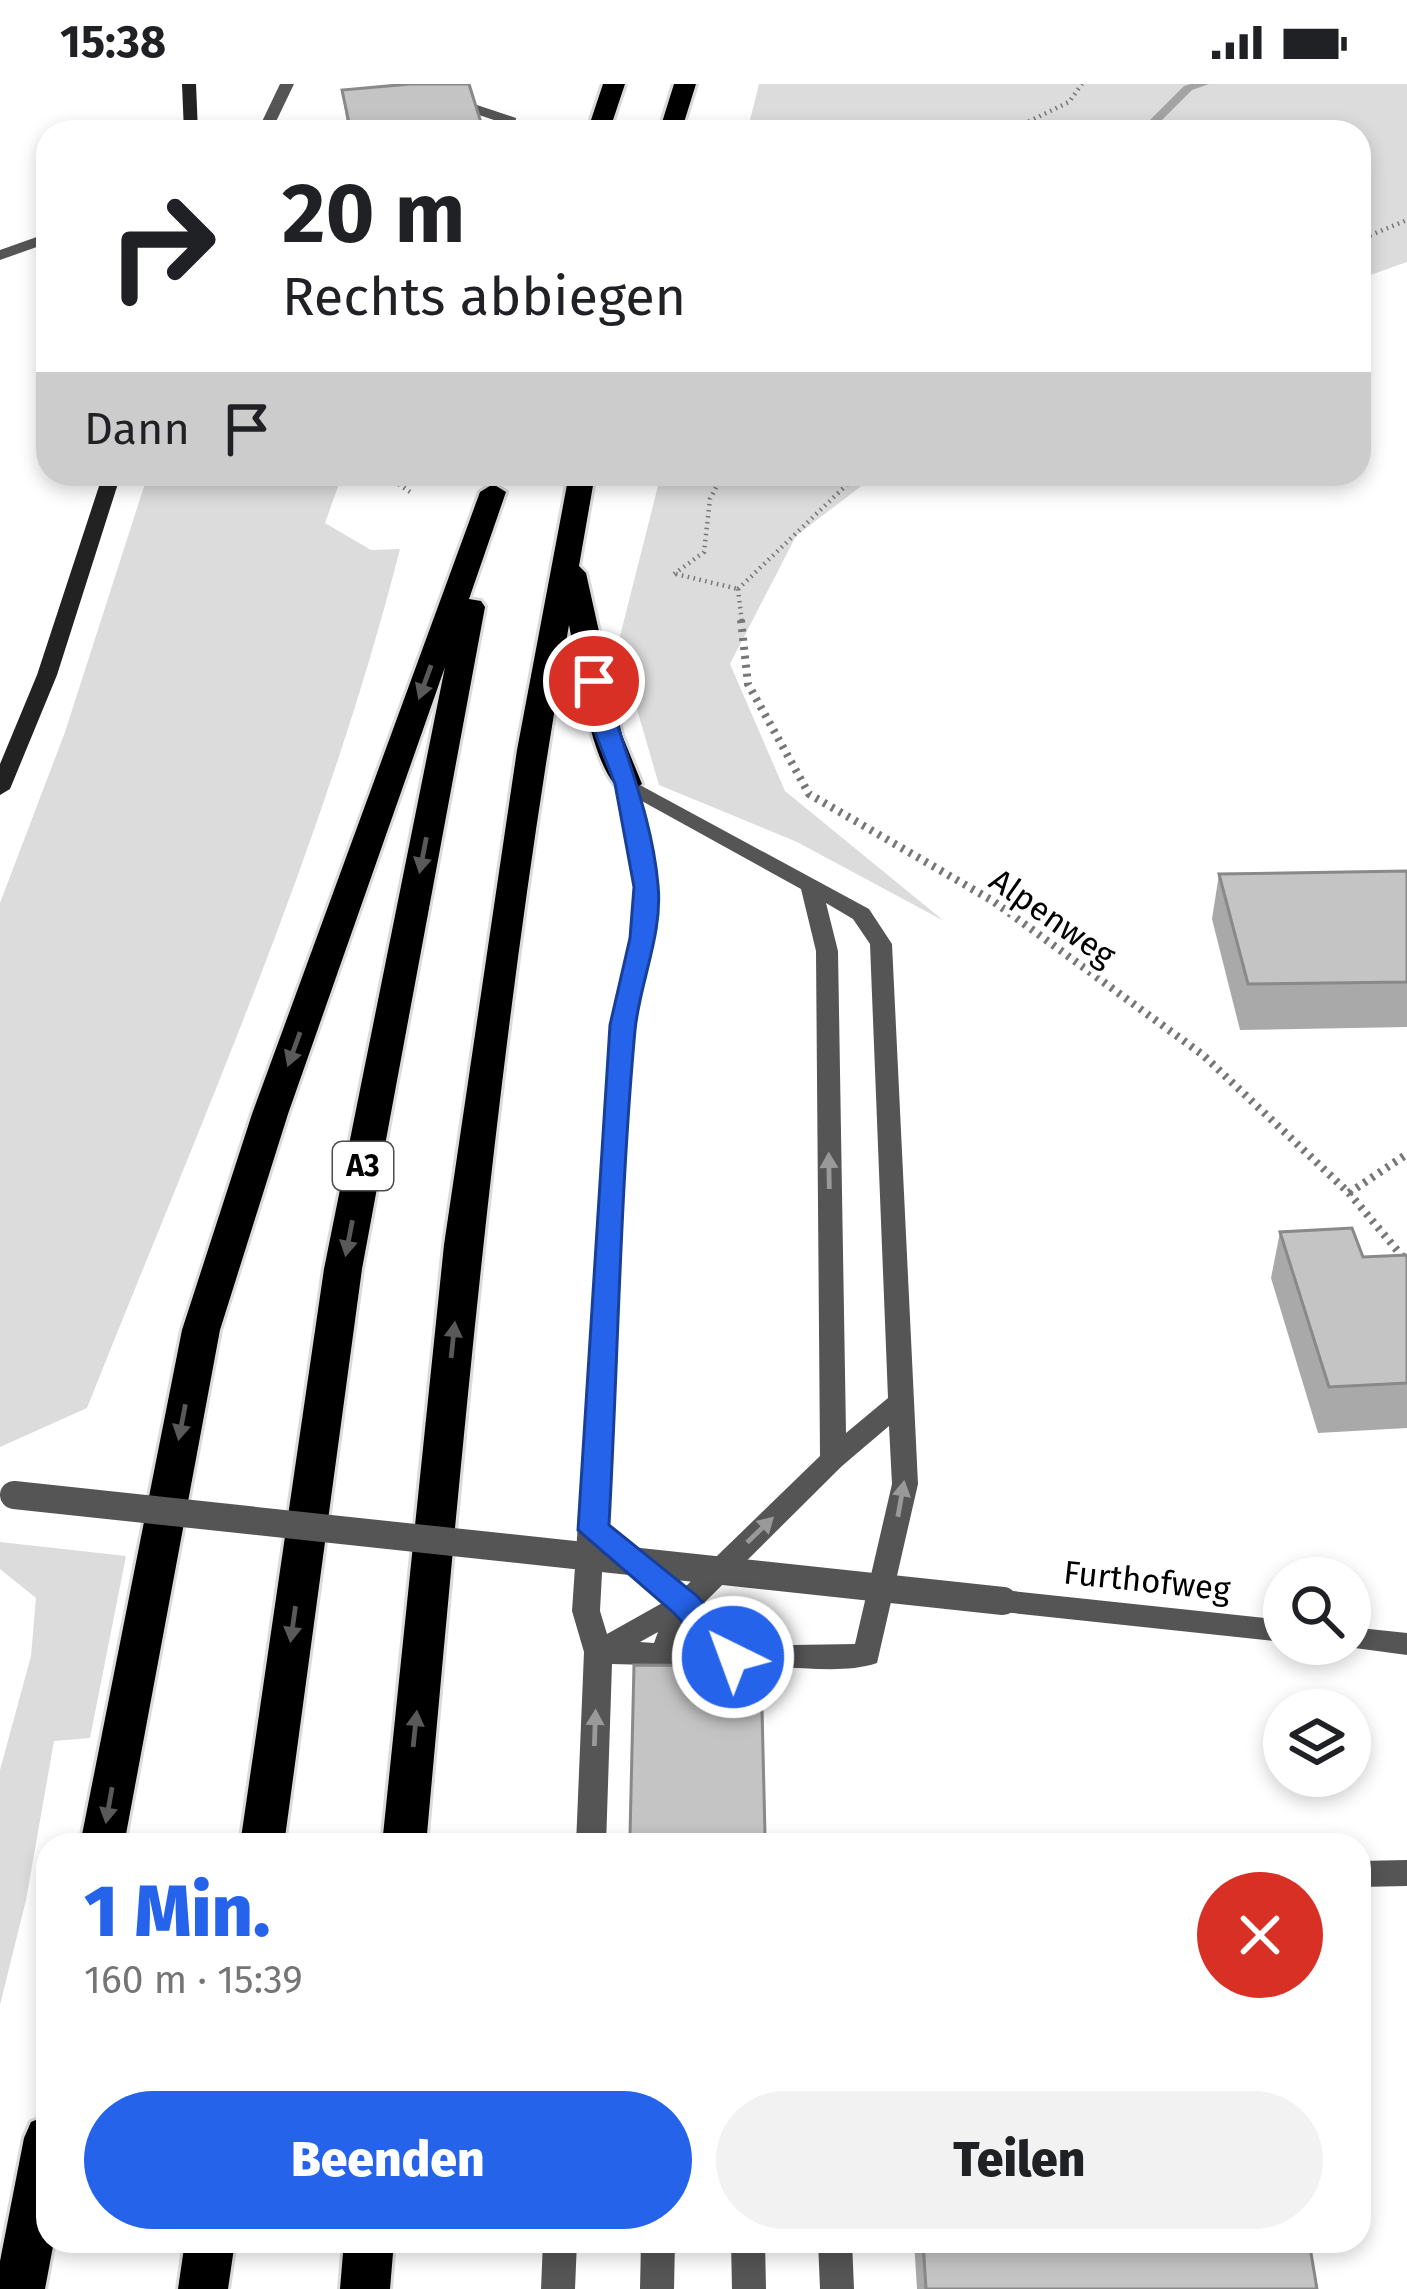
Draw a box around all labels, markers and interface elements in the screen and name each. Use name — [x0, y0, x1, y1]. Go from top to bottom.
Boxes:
text: 15:38 — [60, 15, 166, 69]
text: 20 m — [282, 163, 465, 264]
icon: right — [84, 168, 240, 324]
text: Rechts abbiegen — [282, 265, 686, 329]
icon: arrive — [214, 396, 280, 462]
text: Dann — [84, 402, 190, 456]
pin — [543, 630, 645, 732]
icon: arrive — [561, 648, 627, 714]
one-way arrow — [415, 664, 433, 700]
one-way arrow — [413, 836, 432, 874]
street label: Alpenweg — [982, 860, 1124, 976]
one-way arrow — [284, 1031, 302, 1067]
road number: A3 — [333, 1142, 393, 1190]
one-way arrow — [820, 1151, 839, 1189]
one-way arrow — [339, 1219, 358, 1257]
one-way arrow — [444, 1321, 463, 1358]
one-way arrow — [172, 1404, 191, 1441]
one-way arrow — [892, 1480, 910, 1518]
one-way arrow — [745, 1517, 774, 1545]
street label: Furthofweg — [1062, 1552, 1233, 1610]
map controls — [1263, 1557, 1371, 1797]
button: search — [1263, 1557, 1371, 1665]
position arrow — [670, 1594, 796, 1720]
one-way arrow — [283, 1605, 302, 1643]
button: layers — [1263, 1689, 1371, 1797]
one-way arrow — [586, 1708, 605, 1746]
one-way arrow — [406, 1709, 425, 1747]
one-way arrow — [99, 1787, 118, 1824]
text: 1 Min. — [84, 1869, 270, 1955]
button: close — [1197, 1872, 1323, 1998]
text: 160 m · 15:39 — [84, 1957, 303, 2003]
button: Beenden — [84, 2091, 692, 2229]
button: Teilen — [716, 2091, 1323, 2229]

